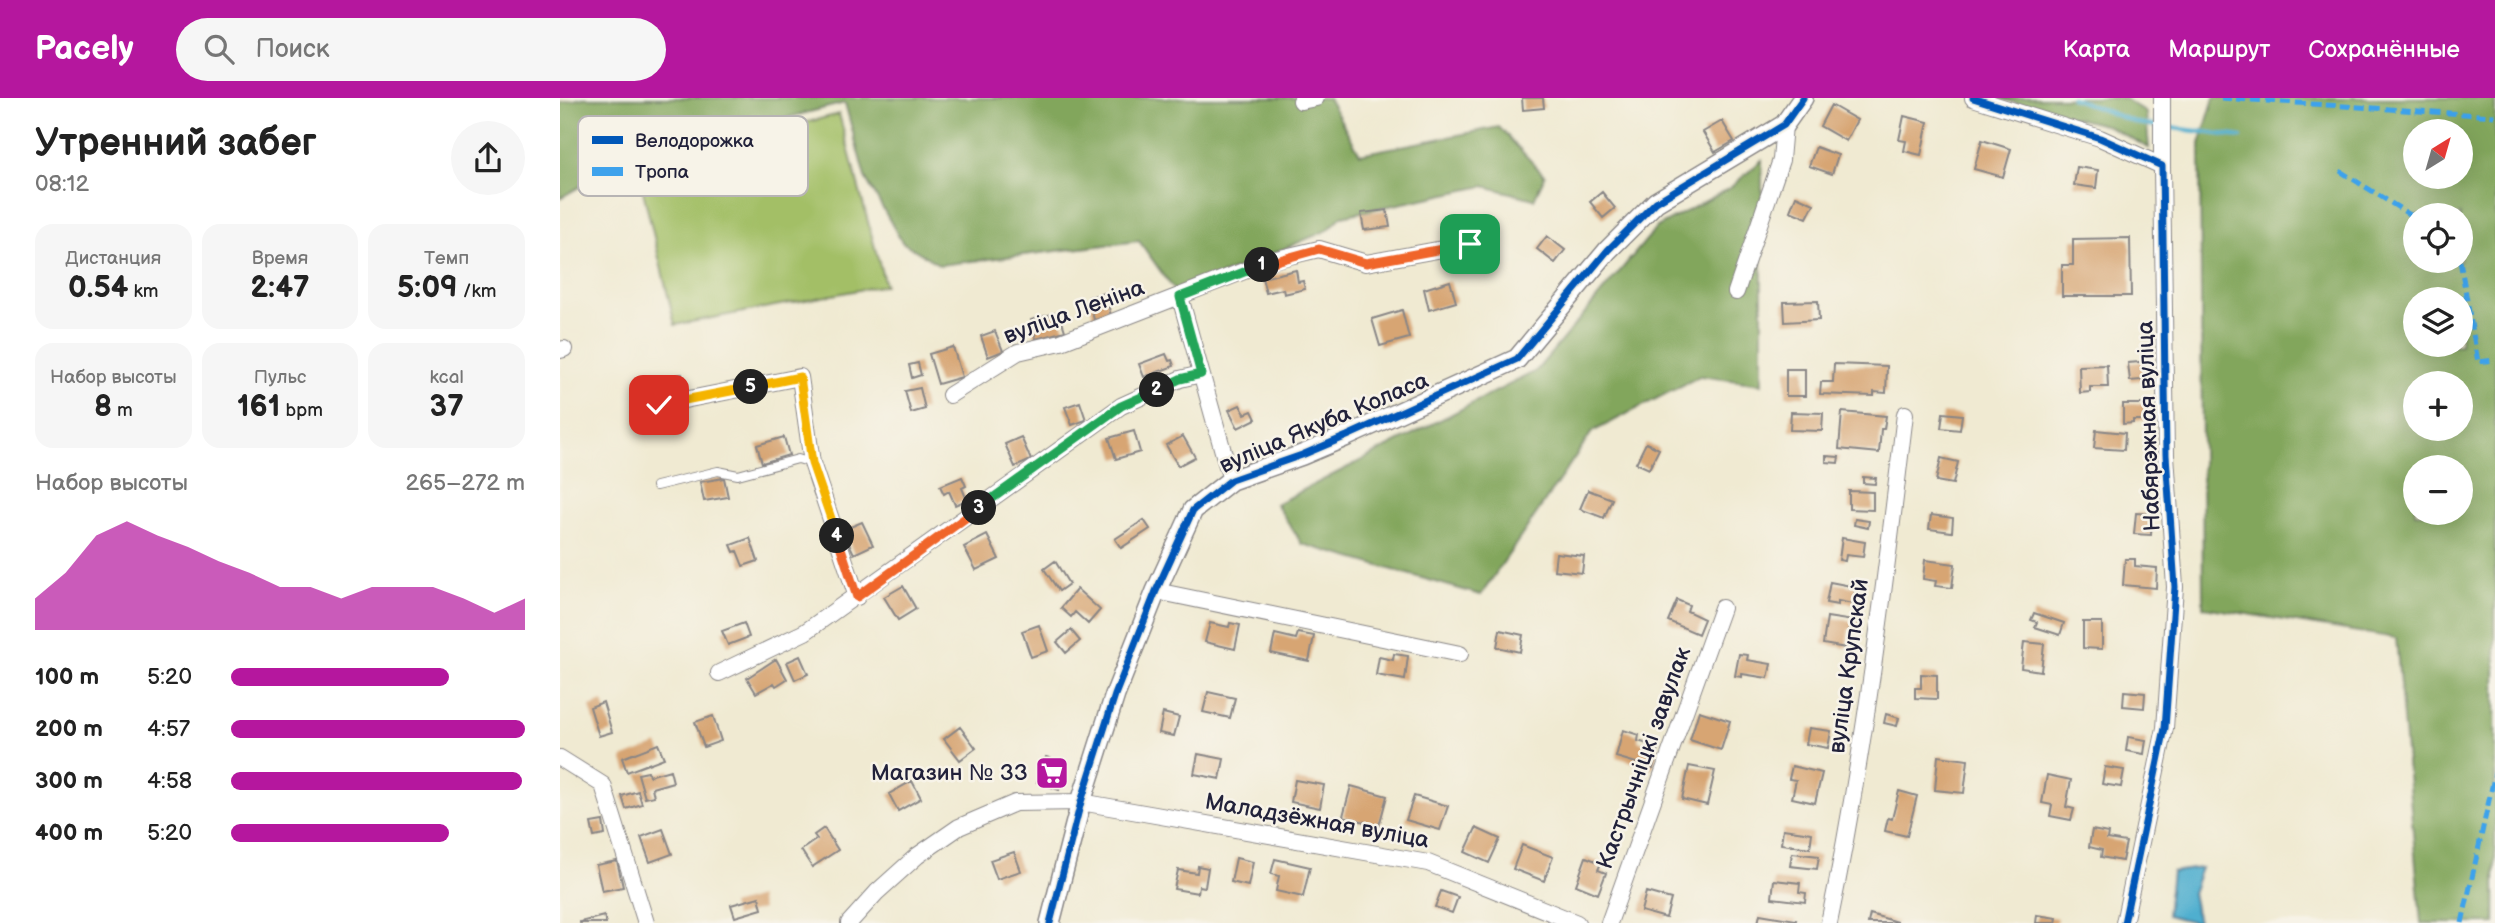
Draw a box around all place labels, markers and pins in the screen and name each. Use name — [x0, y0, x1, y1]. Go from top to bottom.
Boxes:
pin — [1440, 214, 1500, 274]
pin: 1 — [1244, 248, 1280, 282]
pin: 5 — [734, 370, 768, 404]
pin: 2 — [1140, 372, 1174, 408]
pin — [629, 375, 689, 435]
pin: 3 — [962, 490, 996, 526]
pin: 4 — [820, 518, 854, 554]
supermarket icon: Магазин № 33 — [1033, 754, 1071, 792]
place label: Магазин № 33 — [871, 759, 1028, 787]

